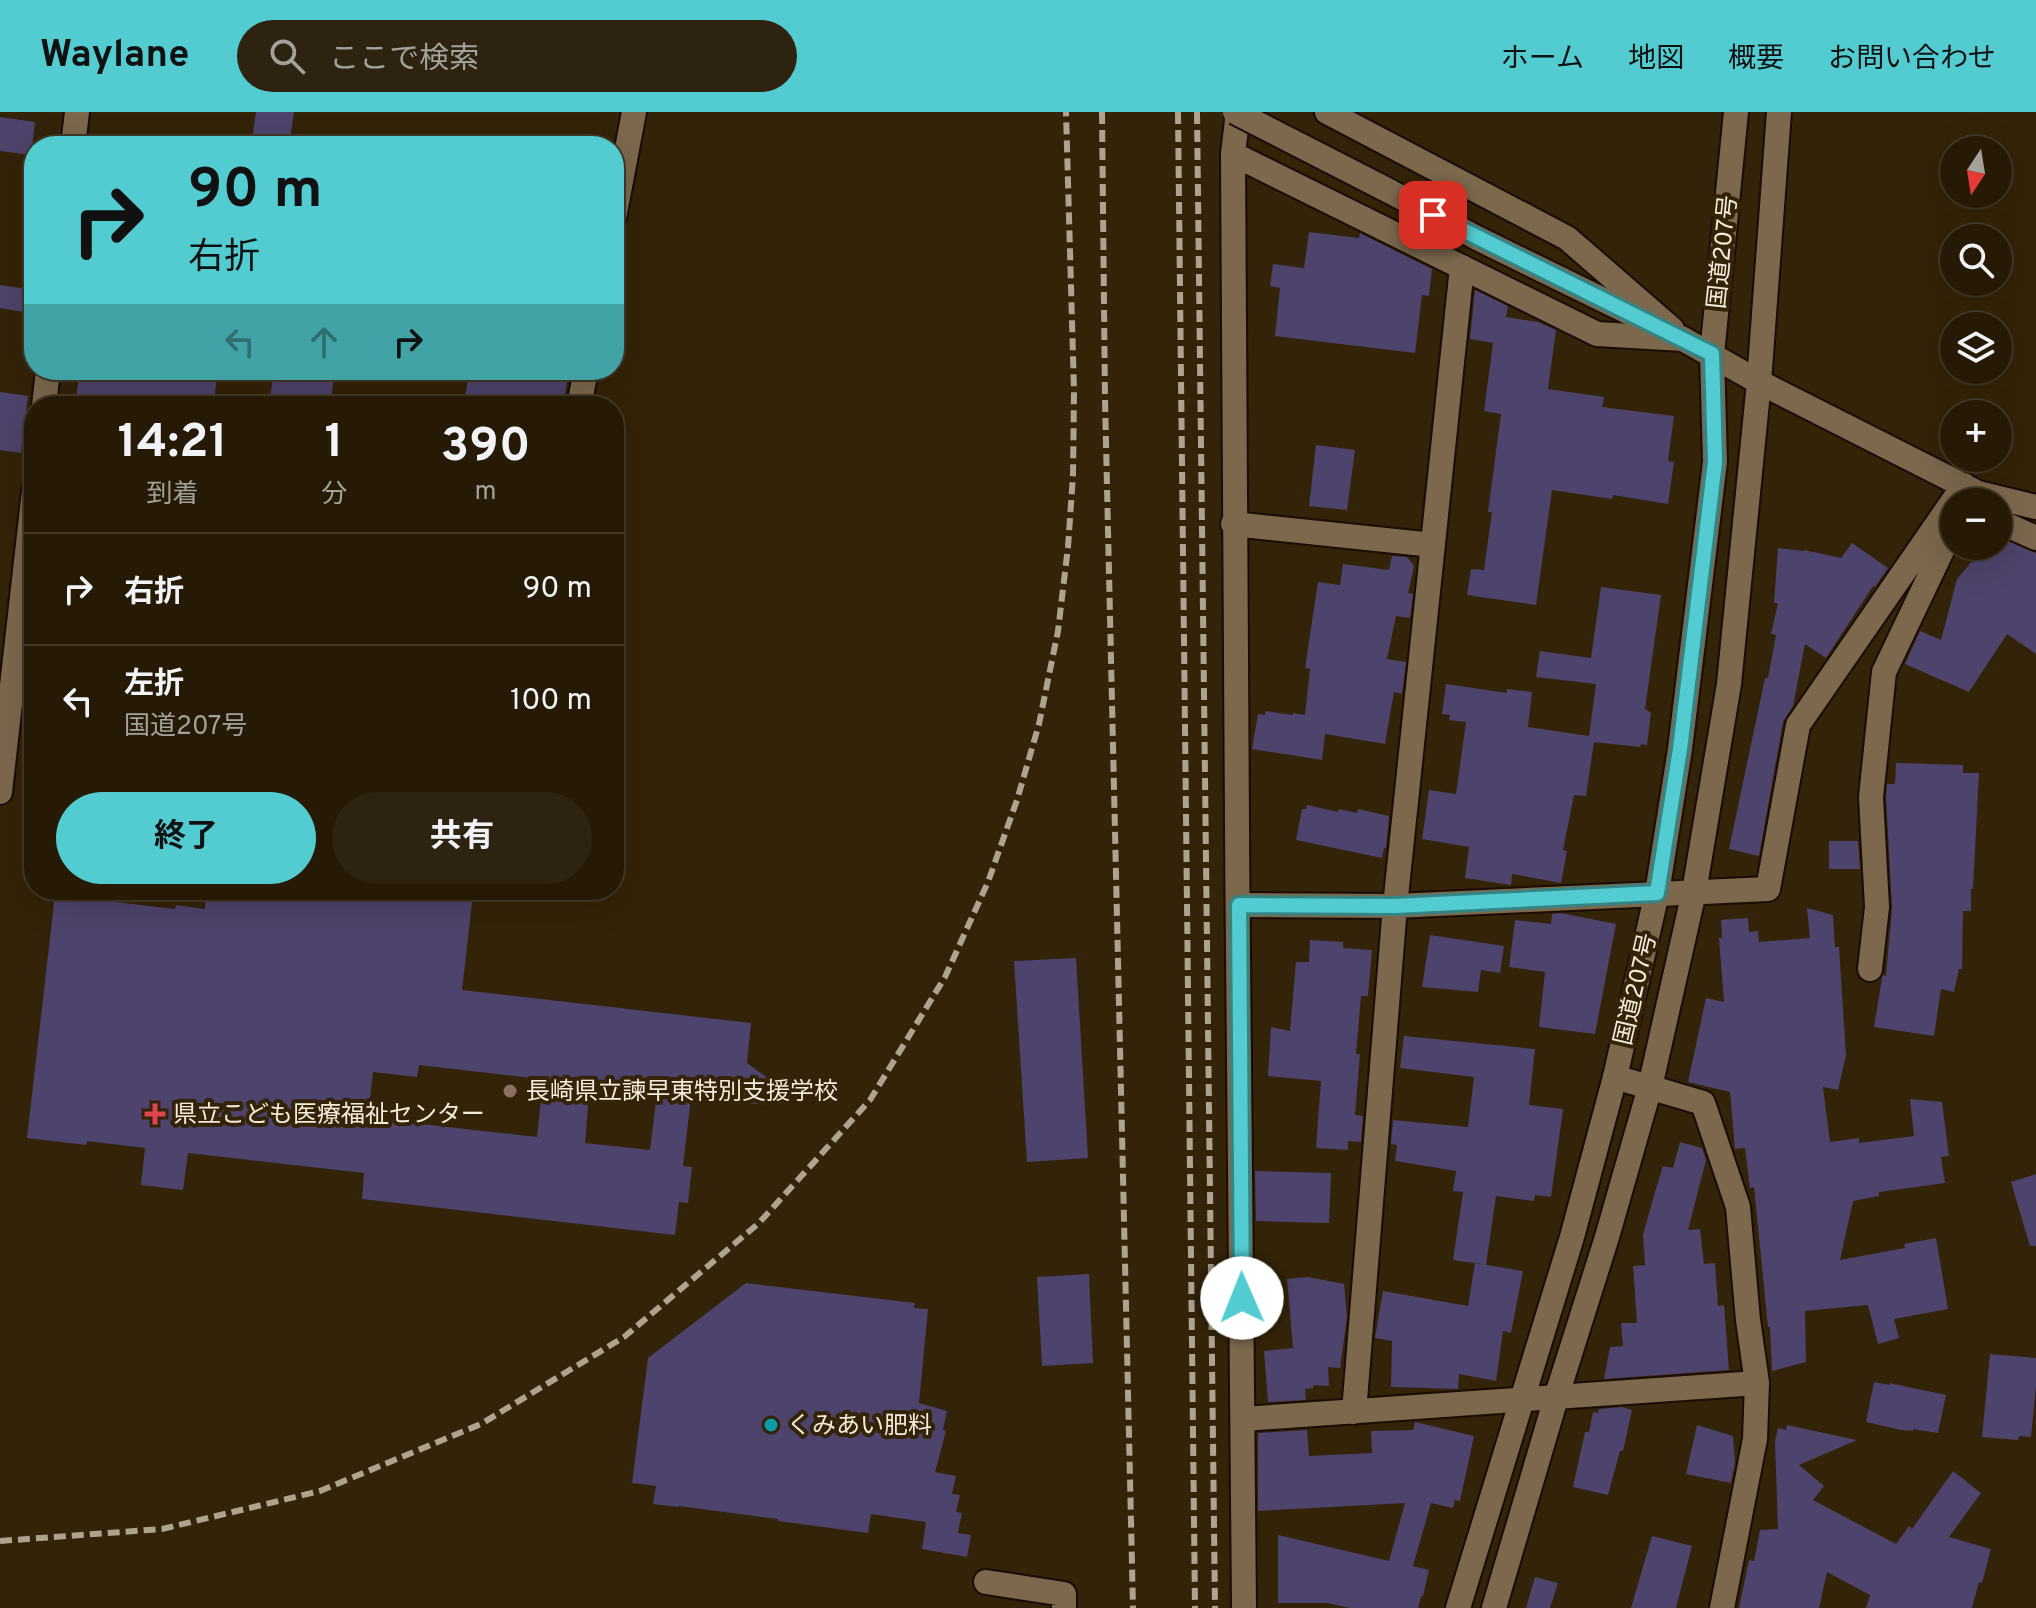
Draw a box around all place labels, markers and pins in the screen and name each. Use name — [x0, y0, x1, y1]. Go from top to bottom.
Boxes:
pin — [1399, 181, 1467, 249]
place label: 長崎県立諫早東特別支援学校 — [526, 1078, 838, 1108]
marker: 長崎県立諫早東特別支援学校 — [501, 1082, 519, 1100]
place label: 県立こども医療福祉センター — [173, 1101, 485, 1131]
marker: 県立こども医療福祉センター — [144, 1103, 166, 1125]
place label: くみあい肥料 — [787, 1412, 932, 1442]
marker: くみあい肥料 — [762, 1416, 780, 1434]

